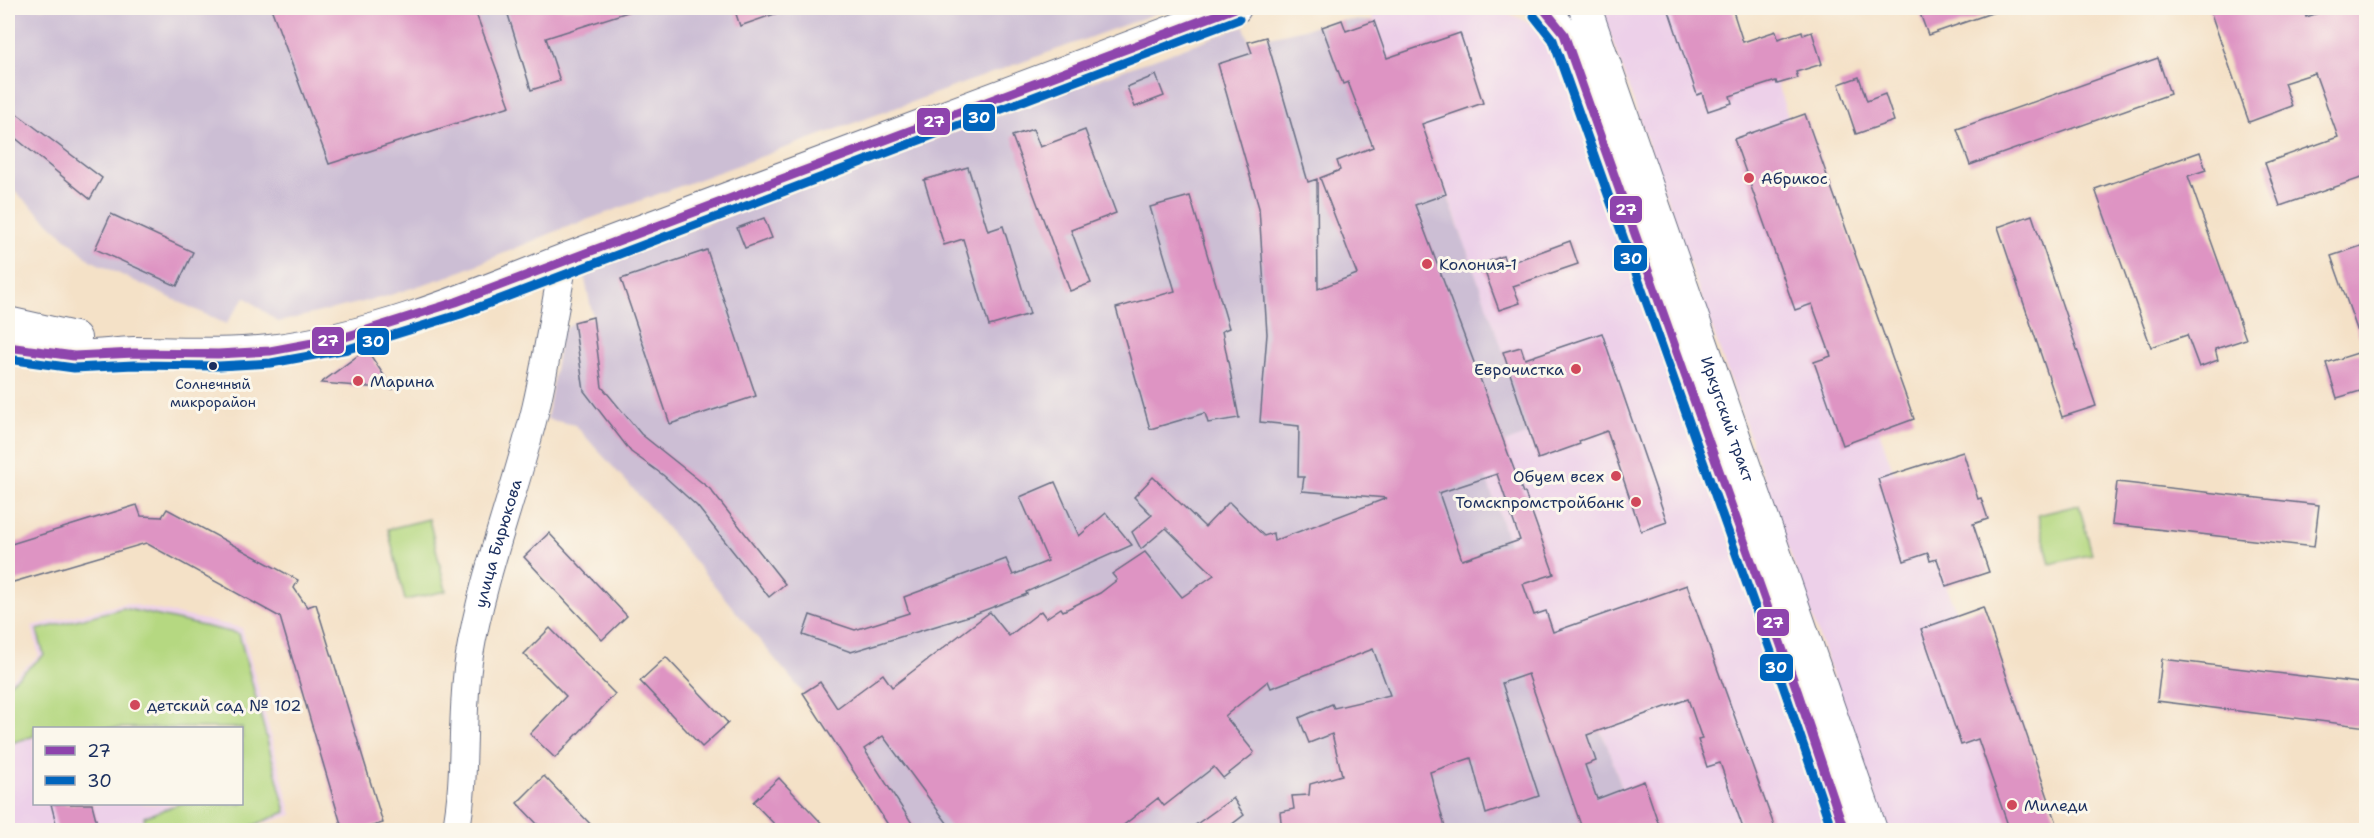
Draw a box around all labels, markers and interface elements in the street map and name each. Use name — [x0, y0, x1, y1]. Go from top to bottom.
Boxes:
line badge: 30 — [962, 103, 996, 132]
line badge: 27 — [916, 107, 951, 136]
text: 30 — [968, 107, 990, 128]
text: 27 — [923, 111, 945, 132]
place label: Абрикос — [1761, 168, 1828, 189]
marker: Абрикос — [1742, 171, 1756, 185]
line badge: 27 — [1609, 195, 1643, 224]
text: 27 — [1615, 199, 1637, 220]
line badge: 30 — [1613, 244, 1648, 272]
text: 30 — [1620, 248, 1642, 269]
place label: Колония-1 — [1439, 254, 1517, 275]
marker: Колония-1 — [1420, 257, 1434, 271]
line badge: 27 — [311, 326, 345, 355]
line badge: 30 — [356, 327, 390, 356]
text: 27 — [317, 330, 339, 351]
text: 30 — [362, 331, 384, 352]
street label: Иркутский тракт — [1696, 354, 1759, 485]
place label: Еврочистка — [1474, 359, 1564, 380]
marker: Солнечный микрорайон — [207, 360, 219, 372]
marker: Еврочистка — [1569, 362, 1583, 376]
place label: Марина — [370, 371, 434, 392]
marker: Марина — [351, 374, 365, 388]
place label: Солнечный микрорайон — [170, 375, 256, 411]
place label: Обуем всех — [1513, 466, 1604, 487]
marker: Обуем всех — [1609, 469, 1623, 483]
street label: улица Бирюкова — [470, 476, 527, 610]
place label: Томскпромстройбанк — [1455, 492, 1624, 513]
marker: Томскпромстройбанк — [1629, 495, 1643, 509]
line badge: 27 — [1756, 608, 1790, 637]
text: 27 — [1762, 612, 1784, 633]
line badge: 30 — [1759, 653, 1794, 682]
text: 30 — [1765, 657, 1787, 678]
place label: детский сад № 102 — [147, 695, 302, 716]
marker: детский сад № 102 — [128, 698, 142, 712]
legend — [33, 727, 243, 805]
text: 27 — [87, 739, 111, 763]
text: 30 — [87, 769, 112, 793]
place label: Миледи — [2024, 795, 2088, 816]
marker: Миледи — [2005, 798, 2019, 812]

